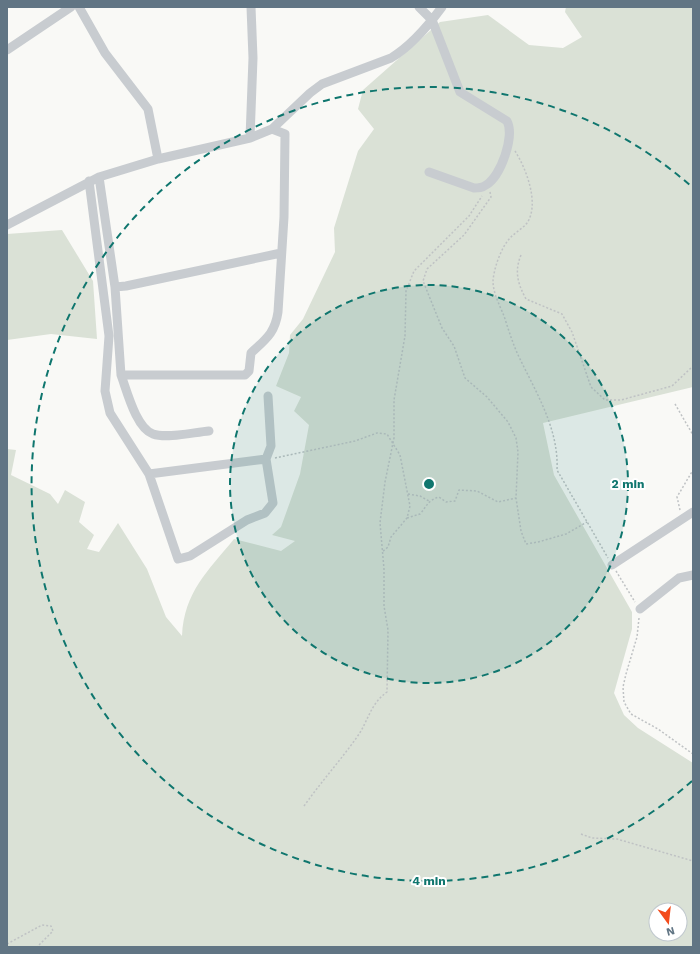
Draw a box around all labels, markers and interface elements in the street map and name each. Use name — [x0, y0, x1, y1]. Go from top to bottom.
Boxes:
centre of rings — [422, 477, 436, 491]
text: 2 min — [612, 477, 644, 491]
text: 4 min — [412, 874, 446, 888]
north arrow — [648, 902, 688, 942]
text: N — [665, 924, 676, 939]

